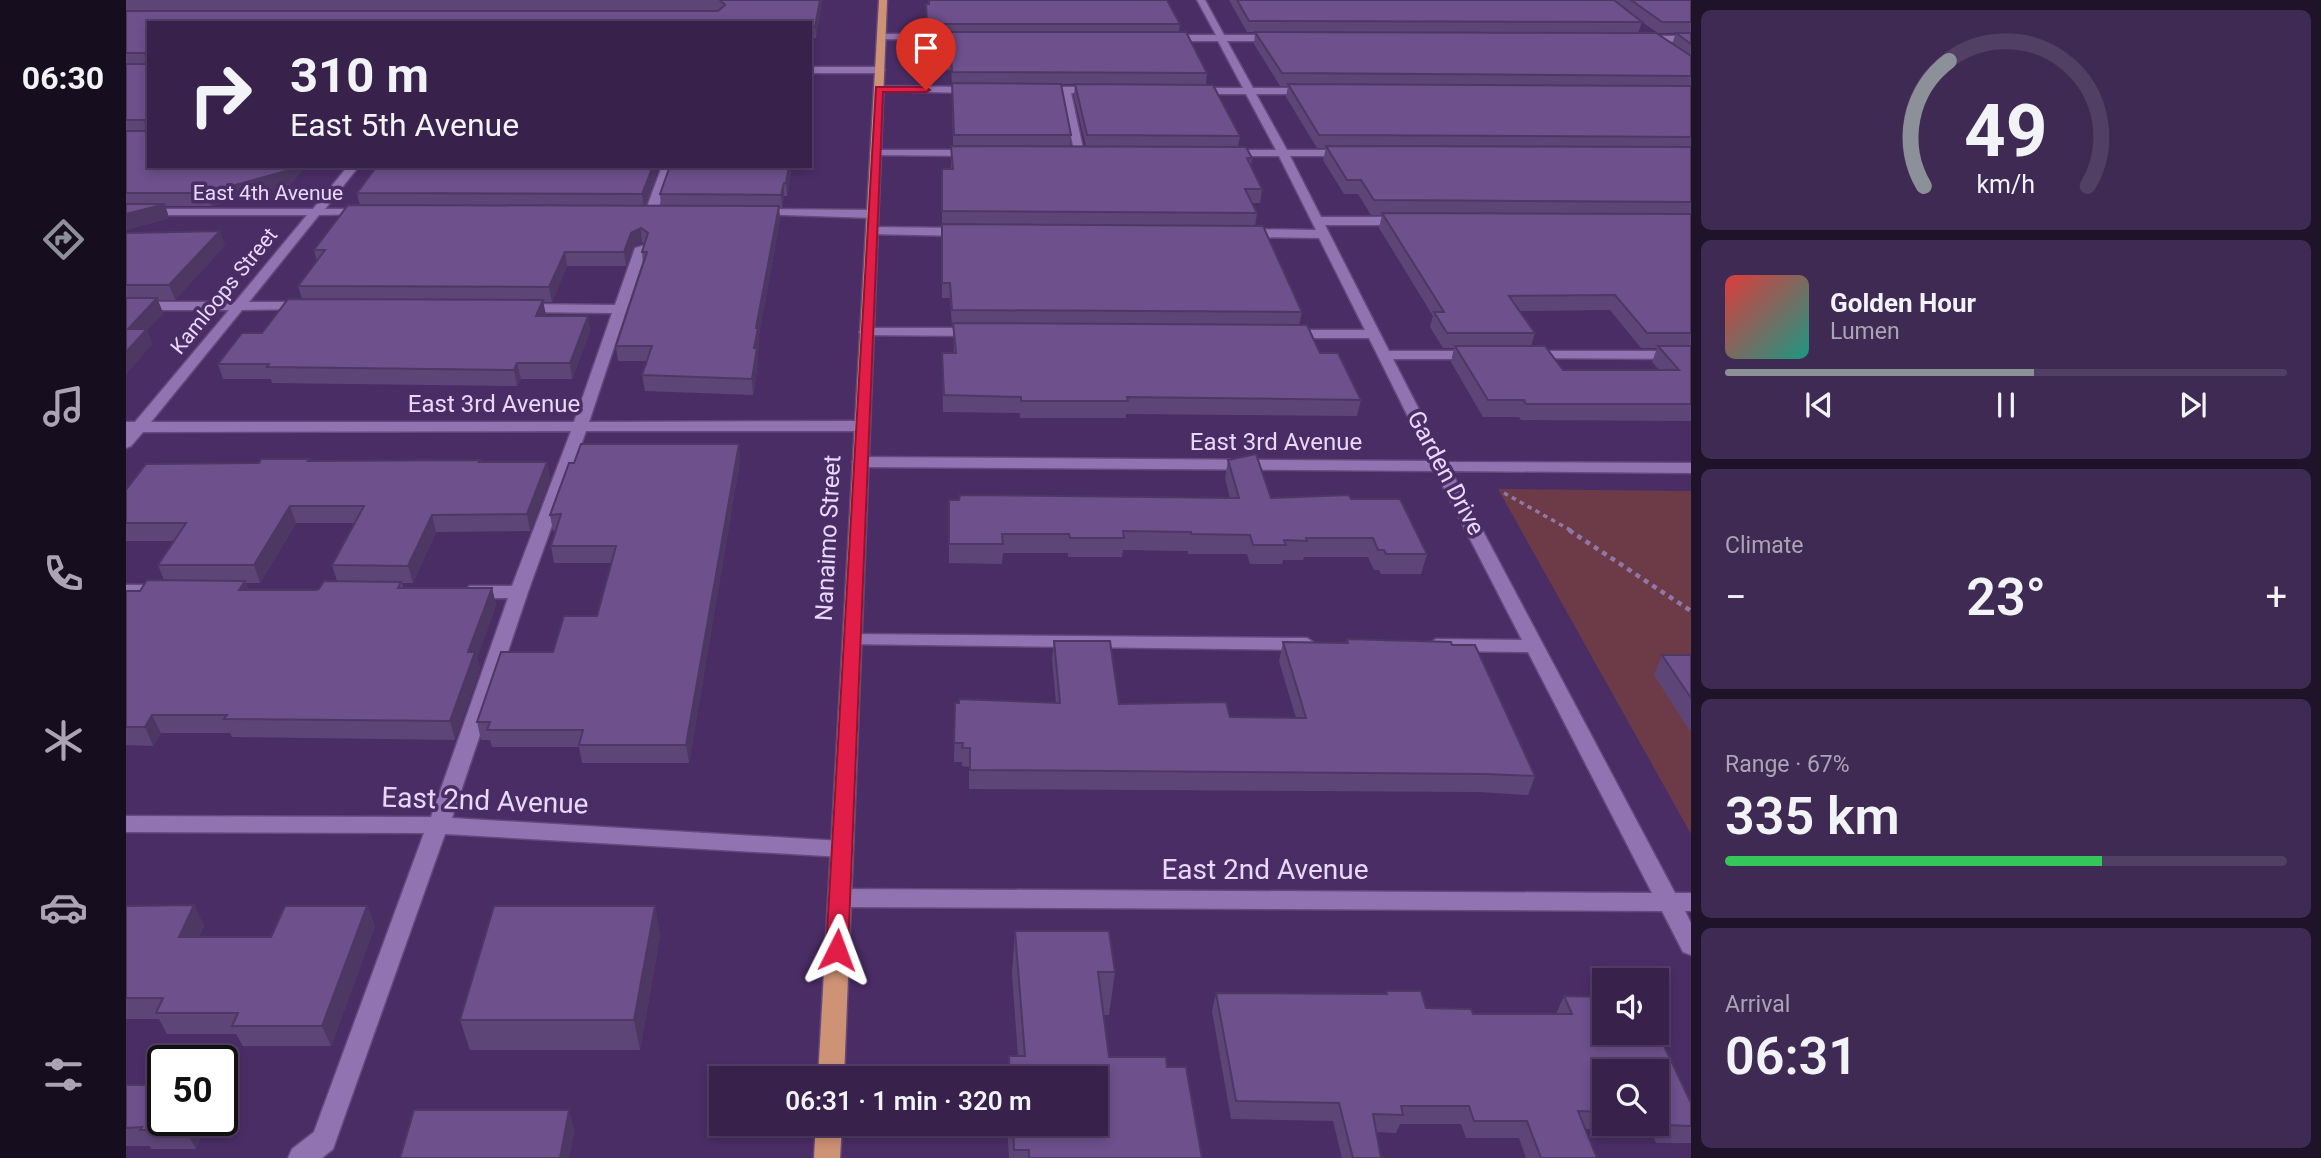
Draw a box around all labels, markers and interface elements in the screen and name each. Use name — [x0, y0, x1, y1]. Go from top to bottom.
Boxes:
pin — [896, 18, 956, 90]
icon: arrive — [907, 29, 945, 67]
text: 310 m — [290, 47, 429, 104]
icon: right — [175, 49, 266, 140]
text: 06:30 — [22, 59, 104, 97]
text: 49 — [1964, 88, 2048, 174]
text: East 5th Avenue — [290, 106, 519, 144]
text: km/h — [1977, 170, 2035, 199]
street label: East 4th Avenue — [193, 181, 343, 205]
icon: directions — [39, 215, 88, 264]
street label: Kamloops Street — [166, 223, 282, 359]
text: Golden Hour — [1830, 288, 1976, 318]
text: Lumen — [1830, 318, 1900, 345]
icon: music — [39, 382, 88, 431]
icon: previous — [1800, 386, 1838, 424]
icon: pause — [1987, 386, 2025, 424]
icon: next — [2174, 386, 2212, 424]
street label: East 3rd Avenue — [408, 390, 580, 418]
street label: Garden Drive — [1402, 406, 1490, 540]
street label: East 3rd Avenue — [1190, 428, 1362, 456]
street label: Nanaimo Street — [810, 454, 846, 622]
text: Climate — [1725, 532, 1804, 559]
icon: phone — [39, 549, 88, 598]
text: 23° — [1966, 567, 2046, 628]
text: − — [1725, 575, 1747, 619]
text: + — [2265, 575, 2287, 619]
icon: climate — [39, 716, 88, 765]
text: Range · 67% — [1725, 751, 1850, 778]
street label: East 2nd Avenue — [381, 780, 589, 821]
text: 335 km — [1725, 786, 1900, 847]
street label: East 2nd Avenue — [1161, 853, 1369, 886]
icon: car — [39, 883, 88, 932]
position arrow — [800, 913, 874, 987]
map controls — [1592, 968, 1669, 1136]
button: sound — [1592, 968, 1669, 1045]
text: Arrival — [1725, 991, 1790, 1018]
text: 06:31 — [1725, 1026, 1858, 1087]
speed limit sign: 50 — [147, 1045, 238, 1136]
icon: filters — [39, 1050, 88, 1099]
button: search — [1592, 1059, 1669, 1136]
text: 06:31 · 1 min · 320 m — [785, 1086, 1032, 1116]

